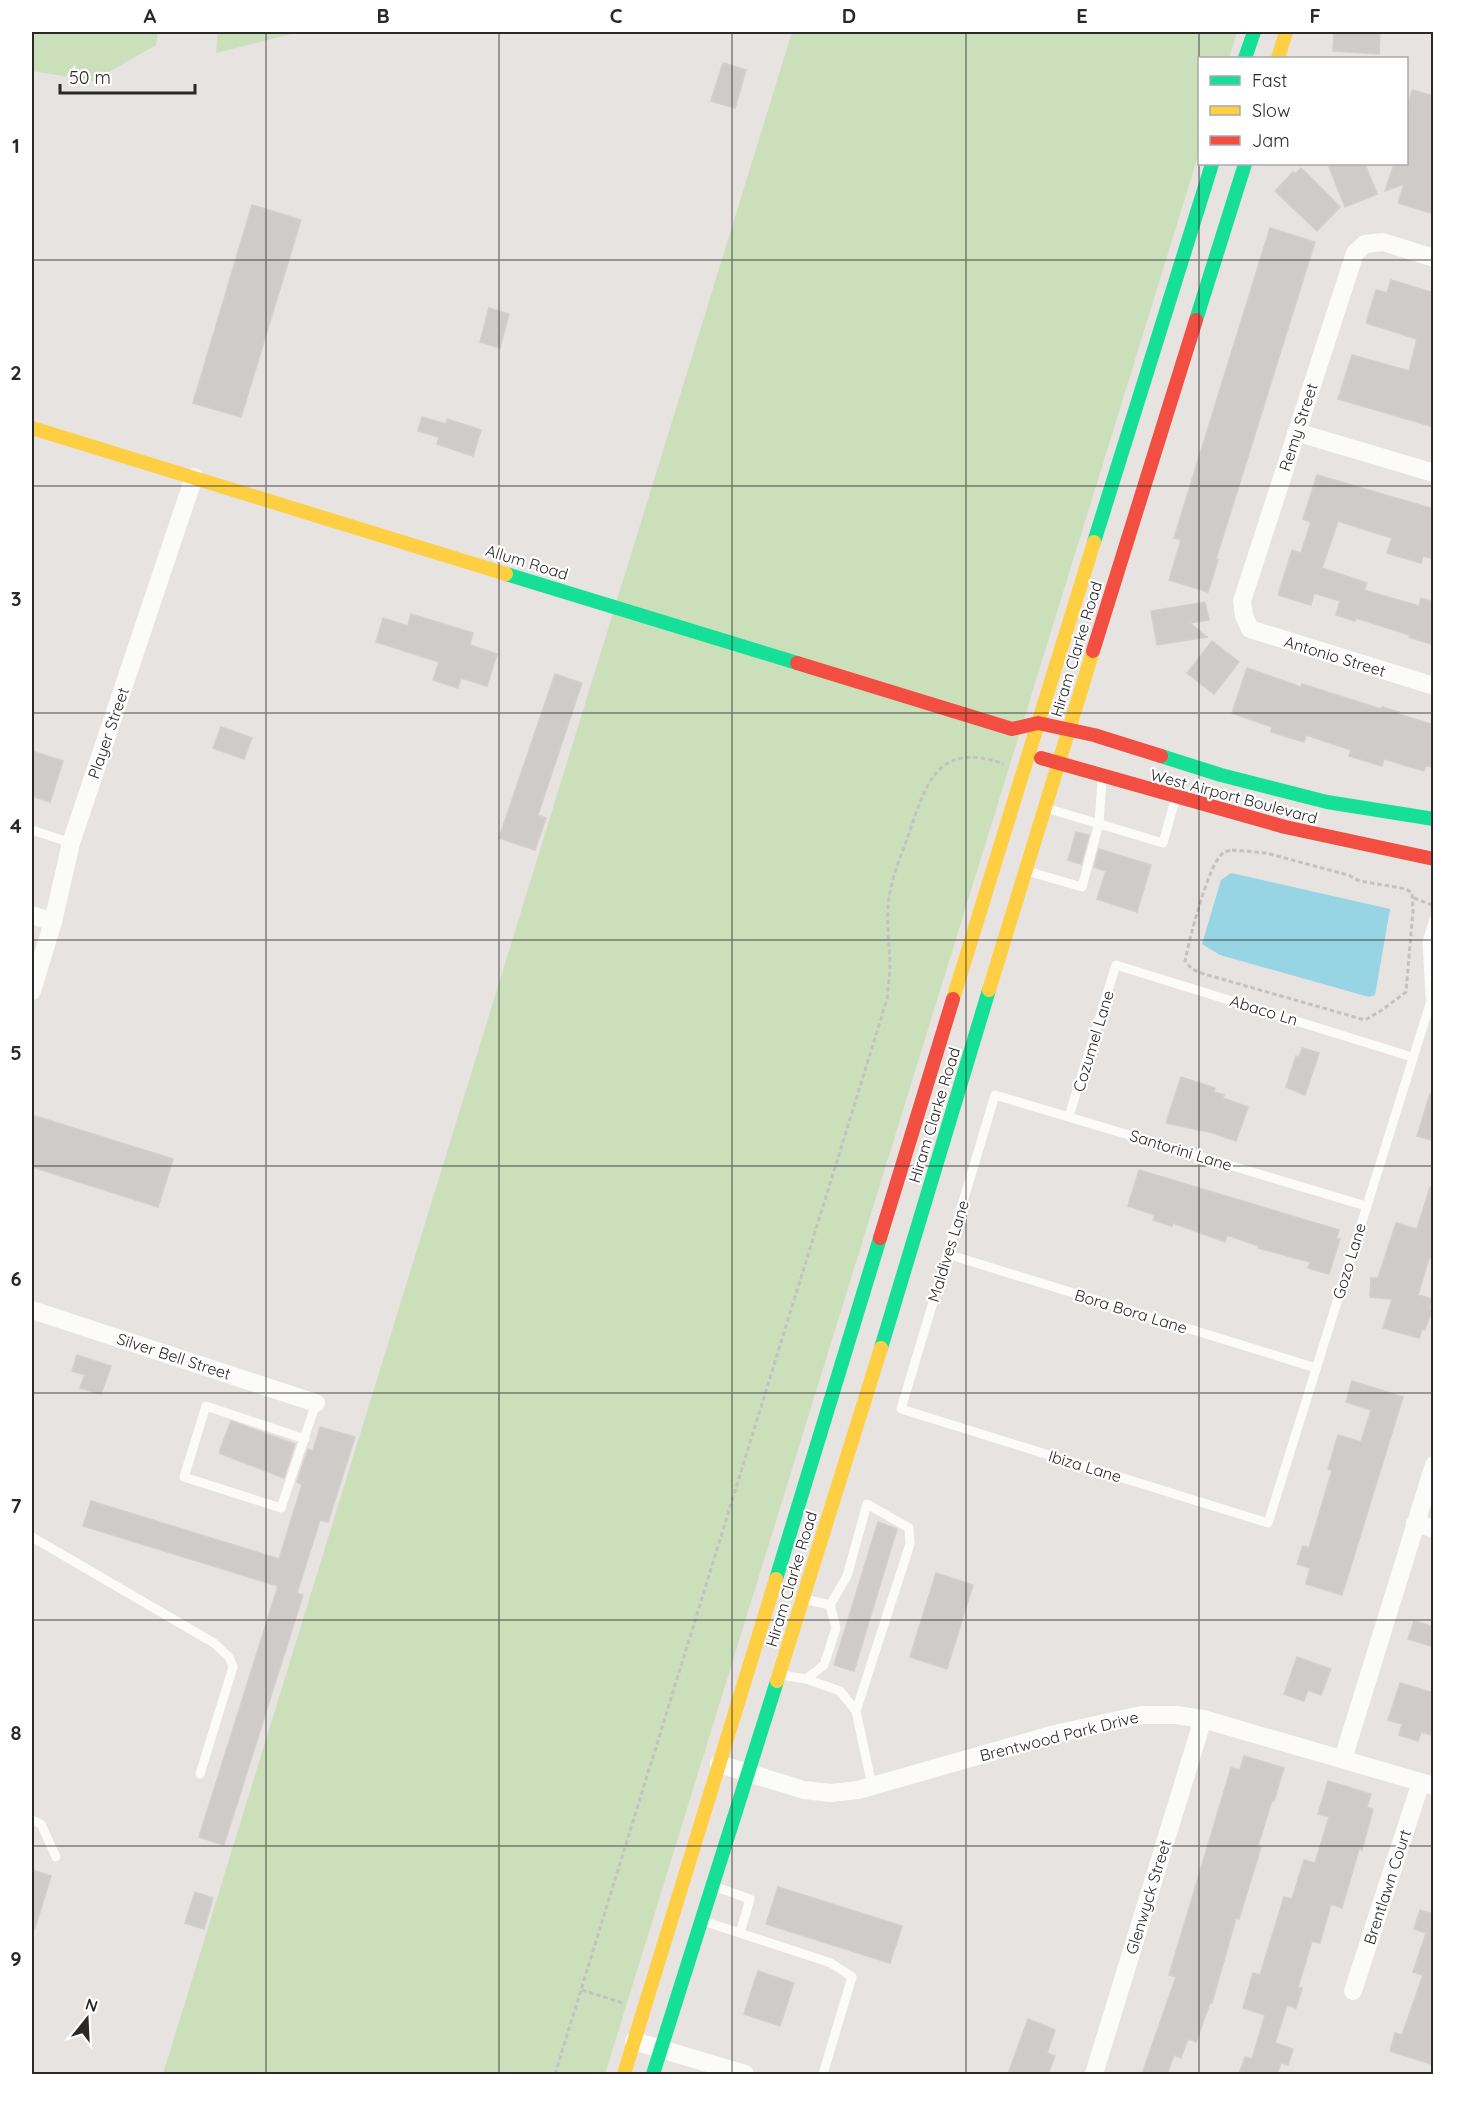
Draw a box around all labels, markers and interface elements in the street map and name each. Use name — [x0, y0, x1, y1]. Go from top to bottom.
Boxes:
text: A — [144, 3, 157, 28]
text: B — [376, 3, 390, 28]
text: C — [610, 3, 623, 28]
text: D — [842, 3, 856, 28]
text: E — [1076, 3, 1088, 28]
text: F — [1309, 3, 1321, 28]
scale bar — [60, 57, 195, 95]
legend — [1198, 57, 1408, 165]
text: 50 m — [69, 66, 111, 89]
text: Fast — [1252, 69, 1287, 92]
text: Slow — [1252, 99, 1290, 122]
text: Jam — [1252, 129, 1290, 152]
text: 1 — [12, 133, 20, 158]
text: 2 — [10, 360, 22, 385]
street label: Remy Street — [1274, 380, 1322, 474]
street label: Allum Road — [483, 540, 571, 584]
street label: Hiram Clarke Road — [1046, 579, 1106, 719]
text: 3 — [11, 586, 21, 611]
street label: Antonio Street — [1282, 631, 1388, 681]
street label: Player Street — [83, 685, 133, 781]
street label: West Airport Boulevard — [1148, 764, 1320, 828]
text: 4 — [10, 813, 22, 838]
street label: Cozumel Lane — [1068, 988, 1118, 1094]
street label: Abaco Ln — [1228, 990, 1300, 1030]
text: 5 — [10, 1040, 22, 1065]
street label: Hiram Clarke Road — [904, 1045, 964, 1185]
street label: Santorini Lane — [1127, 1125, 1235, 1175]
street label: Maldives Lane — [923, 1198, 973, 1304]
street label: Gozo Lane — [1328, 1220, 1370, 1302]
text: 6 — [10, 1266, 22, 1291]
street label: Bora Bora Lane — [1072, 1284, 1190, 1338]
street label: Silver Bell Street — [115, 1328, 233, 1384]
street label: Ibiza Lane — [1046, 1445, 1124, 1487]
text: 7 — [11, 1493, 22, 1518]
street label: Hiram Clarke Road — [761, 1509, 821, 1649]
street label: Brentwood Park Drive — [978, 1707, 1140, 1765]
text: 8 — [11, 1720, 22, 1745]
street label: Brentlawn Court — [1359, 1827, 1415, 1947]
street label: Glenwyck Street — [1121, 1837, 1175, 1957]
text: 9 — [10, 1946, 22, 1971]
north arrow — [57, 1989, 117, 2049]
text: N — [83, 1993, 100, 2016]

